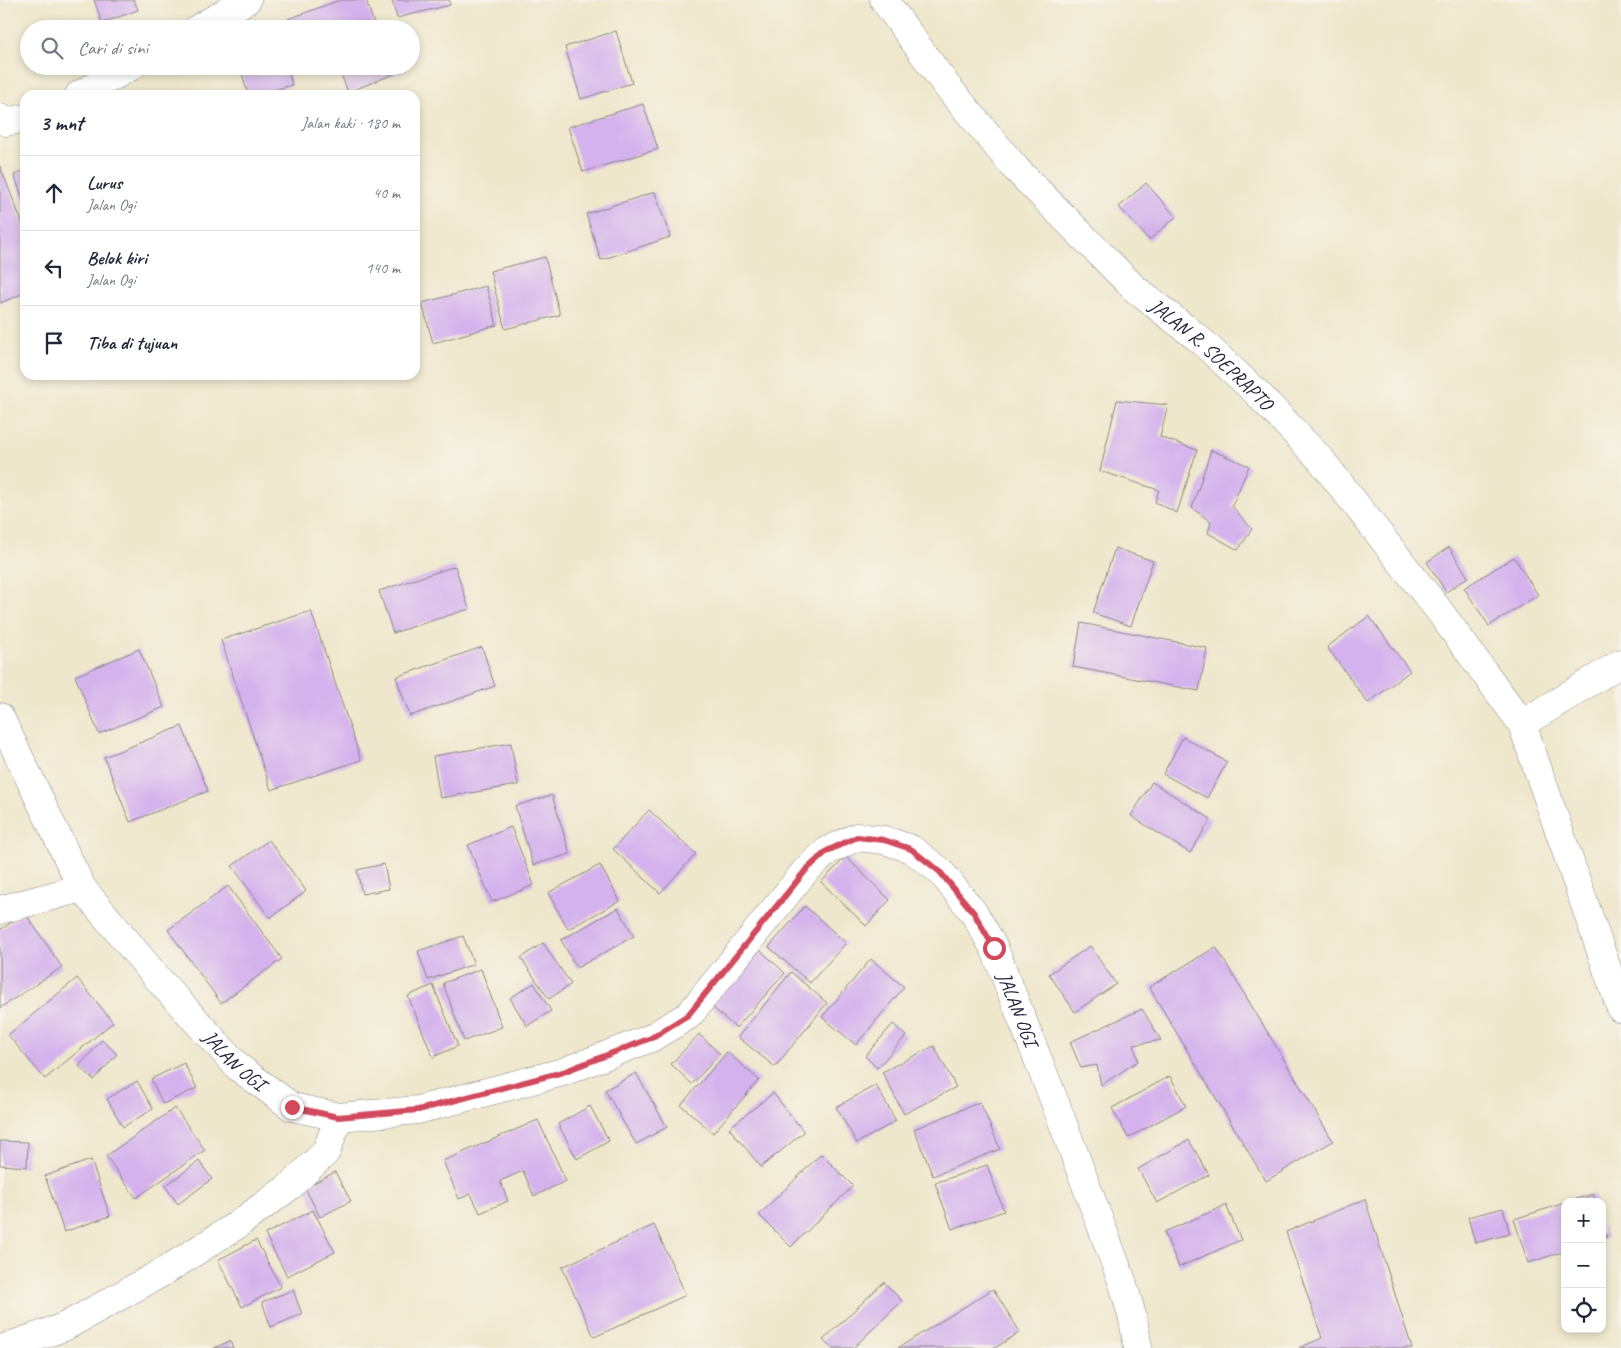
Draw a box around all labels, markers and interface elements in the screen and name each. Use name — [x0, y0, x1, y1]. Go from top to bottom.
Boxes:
search box — [20, 20, 420, 75]
icon: search — [38, 34, 66, 62]
text: Cari di sini — [78, 36, 148, 60]
text: 3 mnt — [40, 110, 83, 136]
text: Jalan kaki · 180 m — [302, 113, 400, 133]
text: Lurus — [87, 171, 122, 195]
icon: ahead — [40, 179, 68, 207]
text: 40 m — [373, 183, 400, 203]
text: Jalan Ogi — [87, 195, 136, 215]
text: Belok kiri — [87, 246, 147, 270]
icon: left — [40, 254, 68, 282]
text: 140 m — [366, 258, 400, 278]
text: Jalan Ogi — [87, 270, 136, 290]
street label: JALAN R. SOEPRAPTO — [1144, 292, 1280, 416]
icon: arrive — [40, 329, 68, 357]
text: Tiba di tujuan — [87, 331, 177, 355]
route start — [983, 937, 1006, 960]
street label: JALAN OGI — [992, 967, 1046, 1054]
street label: JALAN OGI — [197, 1024, 275, 1099]
route end — [281, 1096, 304, 1119]
map controls — [1561, 1198, 1606, 1333]
button: + — [1561, 1198, 1606, 1243]
button: − — [1561, 1243, 1606, 1288]
button: locate — [1561, 1288, 1606, 1333]

